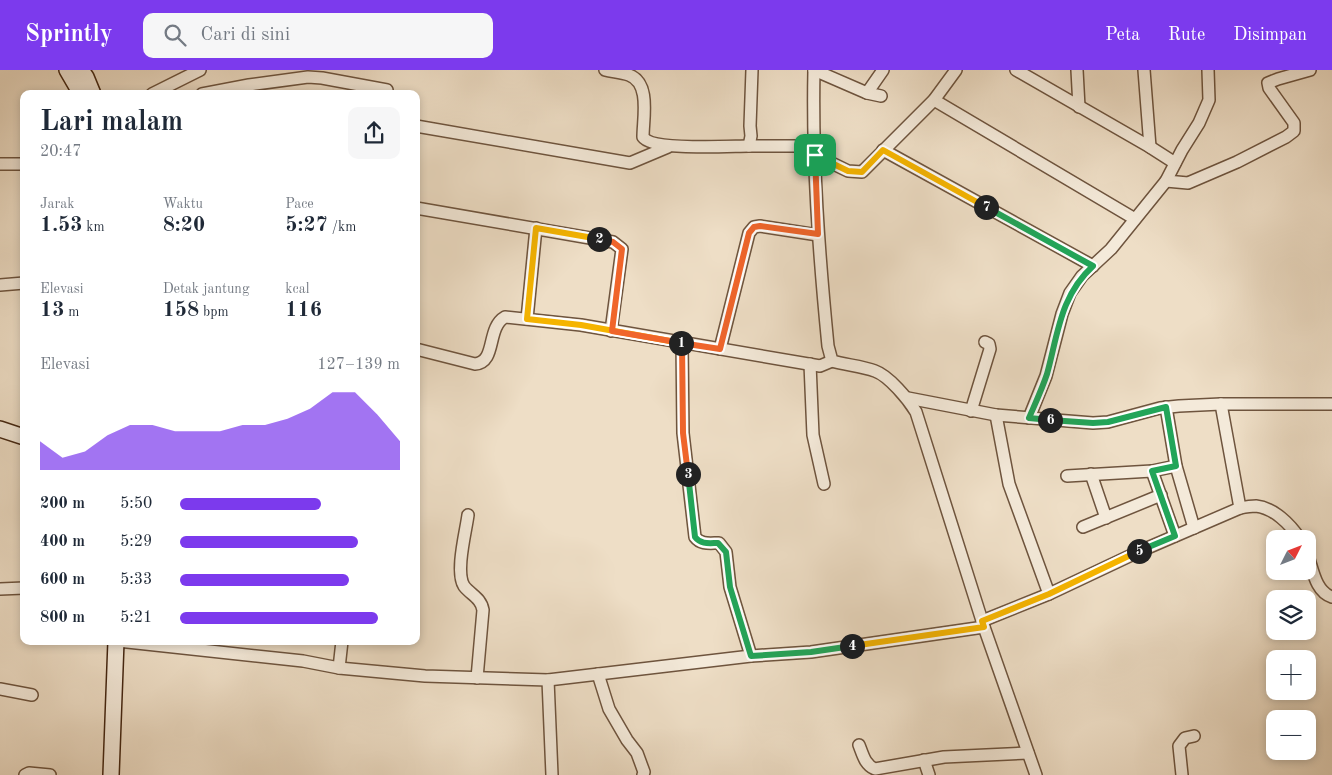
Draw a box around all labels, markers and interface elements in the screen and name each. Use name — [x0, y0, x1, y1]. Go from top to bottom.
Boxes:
search box — [143, 13, 493, 58]
icon: search — [161, 21, 189, 49]
text: Sprintly — [25, 23, 113, 47]
text: Cari di sini — [201, 26, 290, 45]
text: Peta — [1105, 26, 1140, 44]
text: Rute — [1168, 26, 1205, 44]
text: Disimpan — [1233, 26, 1307, 44]
button: share — [348, 107, 400, 159]
text: Lari malam — [40, 109, 183, 137]
pin — [794, 134, 836, 176]
icon: arrive — [801, 141, 829, 169]
text: 20:47 — [40, 144, 82, 160]
pin: 7 — [974, 194, 998, 220]
text: Jarak — [40, 197, 74, 211]
text: Waktu — [163, 197, 203, 211]
text: Pace — [285, 197, 314, 211]
text: 7 — [982, 200, 991, 214]
text: 1.53 — [40, 215, 82, 236]
text: 8:20 — [163, 215, 205, 236]
text: 5:27 — [285, 215, 328, 236]
text: km — [82, 220, 105, 234]
text: /km — [328, 220, 356, 234]
pin: 2 — [586, 226, 612, 252]
text: 2 — [595, 232, 604, 246]
text: Elevasi — [40, 282, 84, 296]
text: Detak jantung — [163, 282, 249, 296]
text: kcal — [285, 282, 309, 296]
text: 13 — [40, 300, 64, 321]
text: 158 — [163, 300, 199, 321]
text: 116 — [285, 300, 322, 321]
text: m — [64, 305, 79, 319]
text: bpm — [199, 305, 229, 319]
pin: 1 — [668, 330, 694, 356]
text: 1 — [677, 336, 686, 350]
text: Elevasi — [40, 357, 90, 373]
text: 127–139 m — [317, 357, 400, 373]
pin: 6 — [1038, 408, 1062, 432]
text: 6 — [1046, 413, 1055, 427]
pin: 3 — [676, 462, 700, 486]
text: 3 — [684, 467, 693, 481]
text: 200 m — [40, 496, 85, 512]
text: 5:50 — [120, 496, 152, 512]
north arrow — [1266, 530, 1316, 580]
map controls — [1266, 530, 1316, 760]
text: 400 m — [40, 534, 85, 550]
text: 5:29 — [120, 534, 152, 550]
pin: 5 — [1126, 538, 1152, 564]
text: 5 — [1135, 544, 1144, 558]
text: 600 m — [40, 572, 85, 588]
text: 5:33 — [120, 572, 152, 588]
button: layers — [1266, 590, 1316, 640]
text: 800 m — [40, 610, 85, 626]
text: 5:21 — [120, 610, 152, 626]
pin: 4 — [840, 634, 864, 658]
text: 4 — [848, 639, 857, 653]
button: + — [1266, 650, 1316, 700]
button: − — [1266, 710, 1316, 760]

